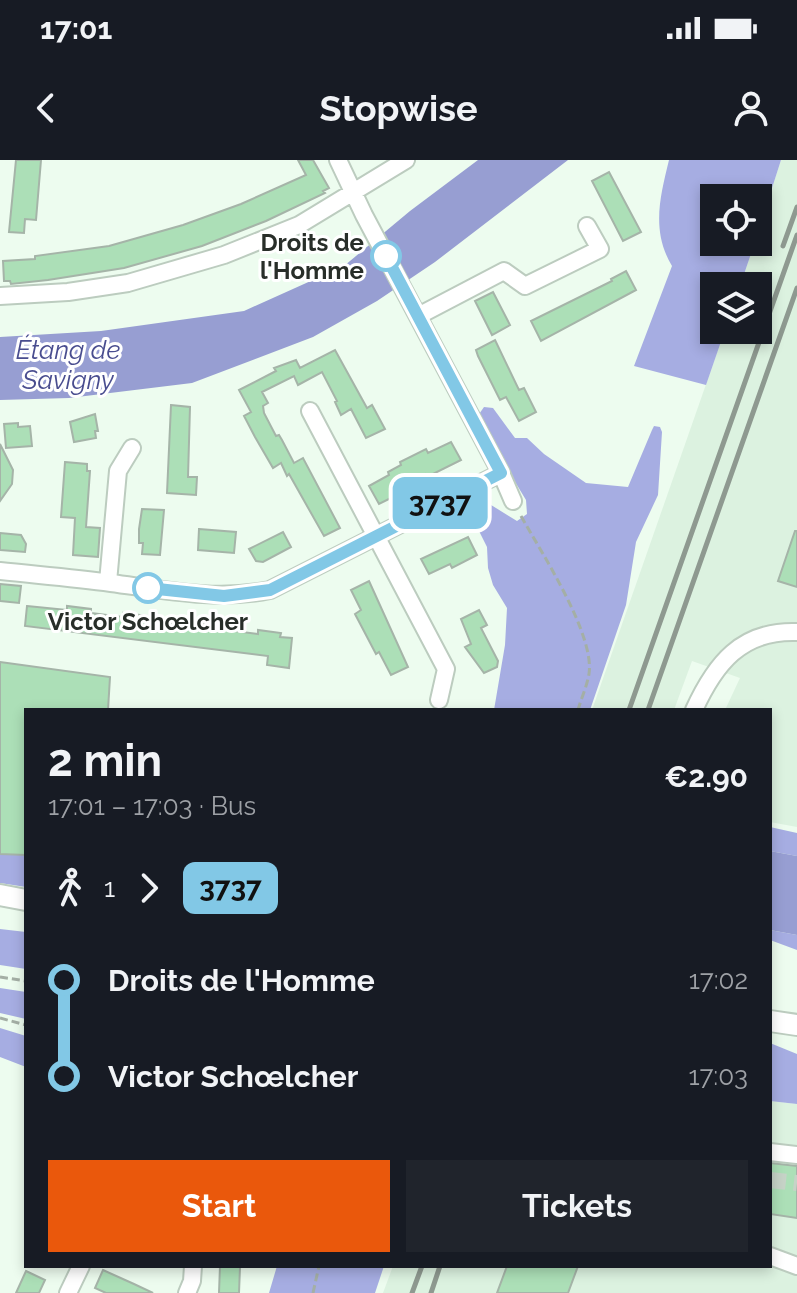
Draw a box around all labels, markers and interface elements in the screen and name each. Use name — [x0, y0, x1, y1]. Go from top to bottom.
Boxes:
text: 17:01 — [40, 11, 112, 46]
icon: back — [24, 86, 68, 130]
icon: person — [729, 86, 773, 130]
text: Stopwise — [320, 87, 477, 129]
map controls — [700, 184, 772, 344]
button: locate — [700, 184, 772, 256]
place label: Droits de l'Homme — [260, 228, 364, 285]
marker: Droits de l'Homme — [371, 241, 401, 271]
button: layers — [700, 272, 772, 344]
water label: Étang de Savigny — [16, 334, 120, 395]
line badge: 3737 — [384, 477, 496, 529]
text: 3737 — [409, 486, 471, 519]
marker: Victor Schœlcher — [133, 573, 163, 603]
place label: Victor Schœlcher — [48, 607, 248, 636]
text: 2 min — [48, 735, 162, 786]
text: €2.90 — [664, 759, 748, 794]
text: 17:01 – 17:03 · Bus — [48, 791, 256, 821]
icon: walk — [48, 866, 92, 910]
icon: forward — [127, 866, 171, 910]
text: 3737 — [199, 871, 262, 904]
text: 1 — [104, 873, 115, 903]
text: Droits de l'Homme — [108, 963, 375, 998]
text: 17:02 — [689, 965, 748, 995]
text: Victor Schœlcher — [108, 1059, 358, 1094]
text: 17:03 — [688, 1061, 748, 1091]
button: Start — [48, 1160, 390, 1252]
button: Tickets — [406, 1160, 748, 1252]

